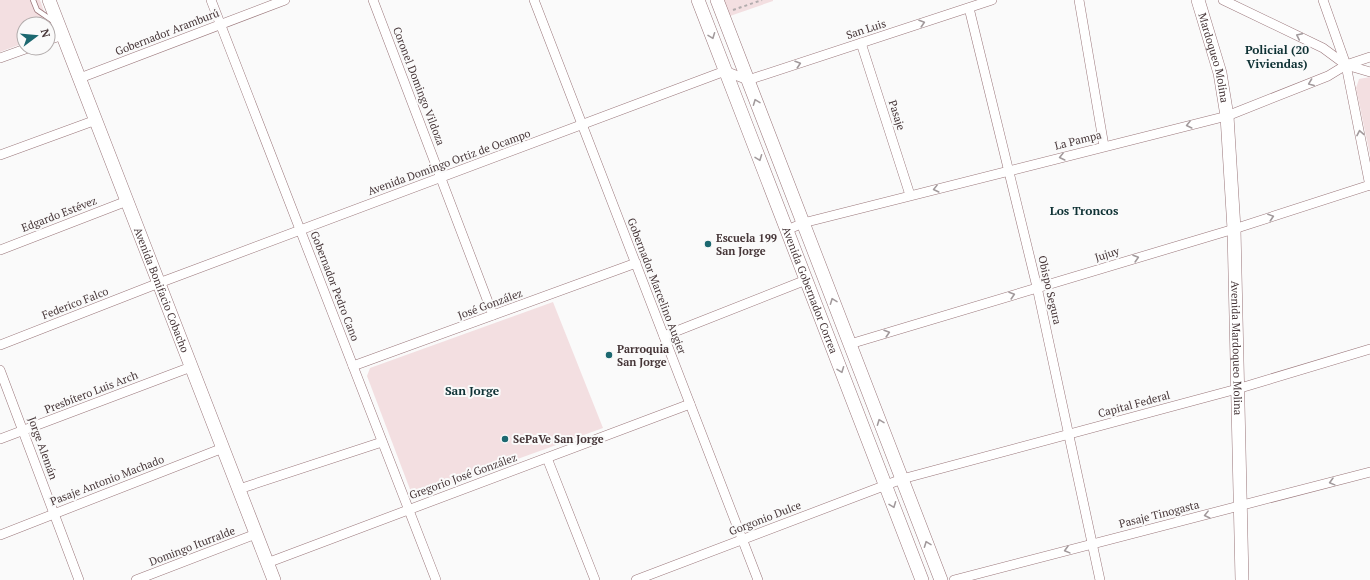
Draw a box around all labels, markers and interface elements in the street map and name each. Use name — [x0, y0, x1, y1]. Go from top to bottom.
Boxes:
street label: Gobernador Aramburú — [113, 6, 221, 58]
street label: Mardoqueo Molina — [1195, 11, 1232, 104]
north arrow — [16, 16, 56, 56]
street label: San Luis — [844, 16, 888, 42]
one-way arrow — [918, 19, 925, 28]
street label: Coronel Domingo Vildoza — [390, 25, 448, 148]
text: N — [38, 27, 54, 40]
one-way arrow — [707, 33, 715, 40]
one-way arrow — [1295, 33, 1303, 41]
district label: Policial (20 Viviendas) — [1245, 42, 1309, 71]
one-way arrow — [794, 60, 801, 68]
one-way arrow — [1308, 78, 1316, 86]
one-way arrow — [753, 98, 761, 106]
street label: Pasaje — [886, 98, 909, 132]
one-way arrow — [1185, 121, 1192, 129]
street label: Avenida Domingo Ortiz de Ocampo — [366, 126, 532, 198]
street label: La Pampa — [1053, 127, 1103, 153]
one-way arrow — [1356, 130, 1365, 136]
one-way arrow — [1059, 152, 1066, 160]
one-way arrow — [754, 154, 762, 161]
one-way arrow — [933, 184, 940, 192]
street label: Edgardo Estévez — [19, 193, 99, 235]
district label: Los Troncos — [1050, 203, 1119, 218]
one-way arrow — [1267, 213, 1274, 222]
street label: Gobernador Marcelino Augier — [625, 216, 690, 357]
street label: Avenida Bonifacio Cobacho — [131, 225, 192, 355]
street label: Avenida Gobernador Correa — [779, 225, 841, 356]
street label: Gobernador Pedro Cano — [308, 229, 362, 343]
place label: Escuela 199 San Jorge — [716, 231, 777, 258]
marker: Escuela 199 San Jorge — [703, 239, 713, 249]
street label: Jujuy — [1093, 244, 1121, 264]
street label: Obispo Segura — [1035, 254, 1065, 326]
one-way arrow — [1132, 254, 1139, 263]
street label: Avenida Mardoqueo Molina — [1228, 281, 1245, 416]
street label: Federico Falco — [40, 284, 110, 322]
street label: José González — [456, 286, 524, 322]
one-way arrow — [1008, 291, 1015, 300]
one-way arrow — [830, 298, 838, 305]
one-way arrow — [884, 329, 891, 338]
place label: Parroquia San Jorge — [617, 342, 669, 369]
marker: Parroquia San Jorge — [604, 350, 614, 360]
one-way arrow — [836, 367, 844, 374]
street label: Presbítero Luis Arch — [42, 368, 140, 416]
district label: San Jorge — [445, 383, 500, 398]
street label: Capital Federal — [1096, 388, 1172, 420]
street label: Jorge Alemán — [25, 415, 61, 482]
one-way arrow — [877, 419, 885, 426]
place label: SePaVe San Jorge — [513, 432, 604, 446]
marker: SePaVe San Jorge — [500, 434, 510, 444]
street label: Gregorio José González — [407, 450, 519, 502]
street label: Pasaje Antonio Machado — [48, 452, 166, 508]
one-way arrow — [1329, 477, 1336, 486]
street label: Pasaje Tinogasta — [1117, 497, 1201, 531]
street label: Gorgonio Dulce — [727, 498, 804, 538]
one-way arrow — [888, 501, 896, 508]
one-way arrow — [1203, 510, 1210, 519]
street label: Domingo Iturralde — [147, 523, 237, 569]
one-way arrow — [924, 540, 932, 547]
one-way arrow — [1064, 545, 1071, 554]

